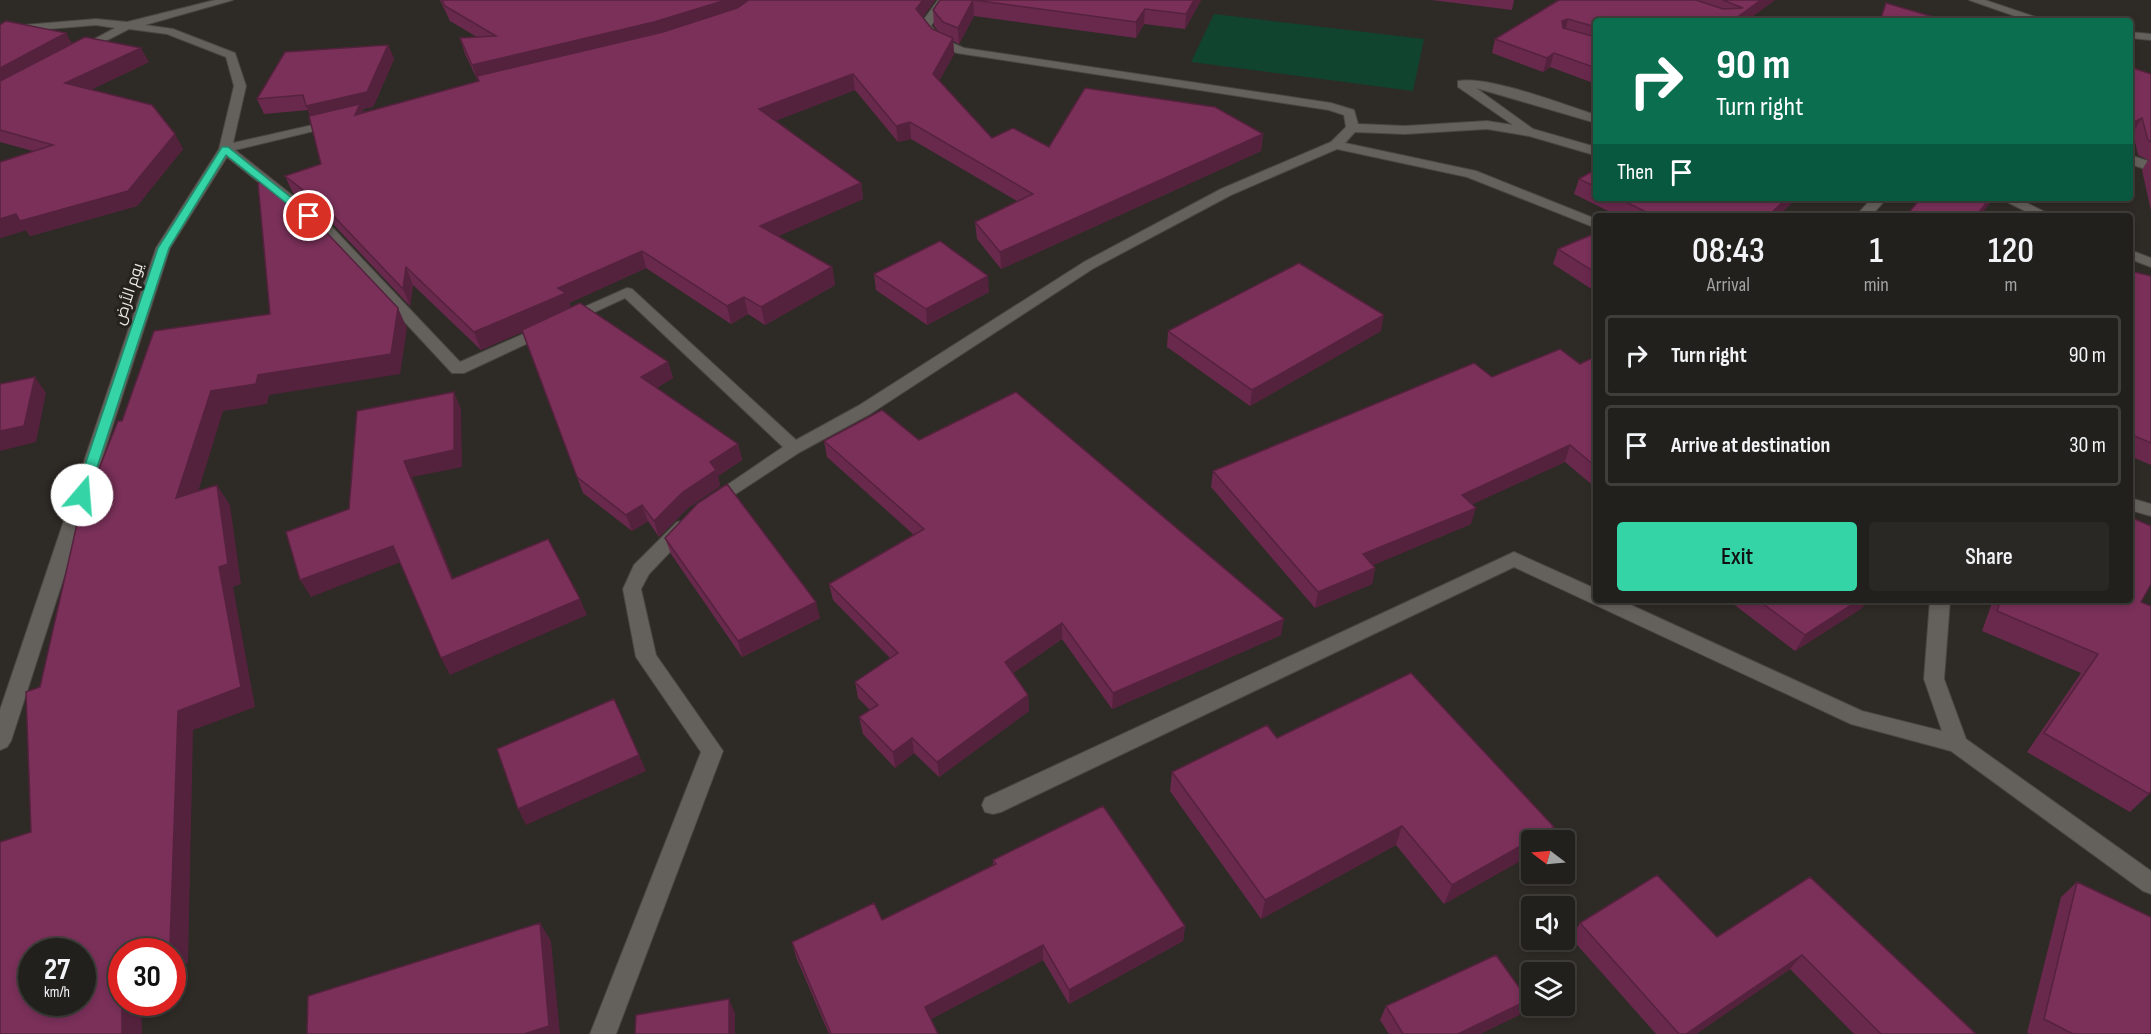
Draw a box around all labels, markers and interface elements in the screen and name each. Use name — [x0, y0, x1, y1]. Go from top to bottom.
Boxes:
text: 90 m — [1716, 40, 1790, 91]
icon: right — [1617, 42, 1695, 120]
text: Turn right — [1716, 91, 1803, 123]
icon: arrive — [1665, 156, 1698, 189]
text: Then — [1617, 159, 1653, 186]
pin — [283, 190, 334, 241]
icon: arrive — [292, 199, 325, 232]
text: 08:43 — [1692, 230, 1765, 273]
text: 1 — [1870, 230, 1883, 273]
text: 120 — [1988, 230, 2034, 273]
street label: يوم الأرض — [110, 260, 149, 328]
text: Arrival — [1707, 273, 1750, 297]
text: min — [1864, 273, 1889, 297]
text: m — [2004, 273, 2017, 297]
icon: right — [1620, 339, 1653, 372]
text: Turn right — [1671, 342, 1747, 369]
text: 90 m — [2069, 342, 2106, 369]
icon: arrive — [1620, 429, 1653, 462]
text: Arrive at destination — [1671, 432, 1830, 459]
text: 30 m — [2069, 432, 2106, 459]
position arrow — [50, 463, 114, 527]
button: Exit — [1617, 522, 1857, 591]
button: Share — [1869, 522, 2109, 591]
north arrow — [1521, 830, 1575, 884]
map controls — [1521, 830, 1575, 1016]
button: sound — [1521, 896, 1575, 950]
speed limit sign: 30 — [108, 938, 186, 1016]
text: 27 — [44, 952, 70, 988]
button: layers — [1521, 962, 1575, 1016]
text: km/h — [44, 983, 70, 1002]

